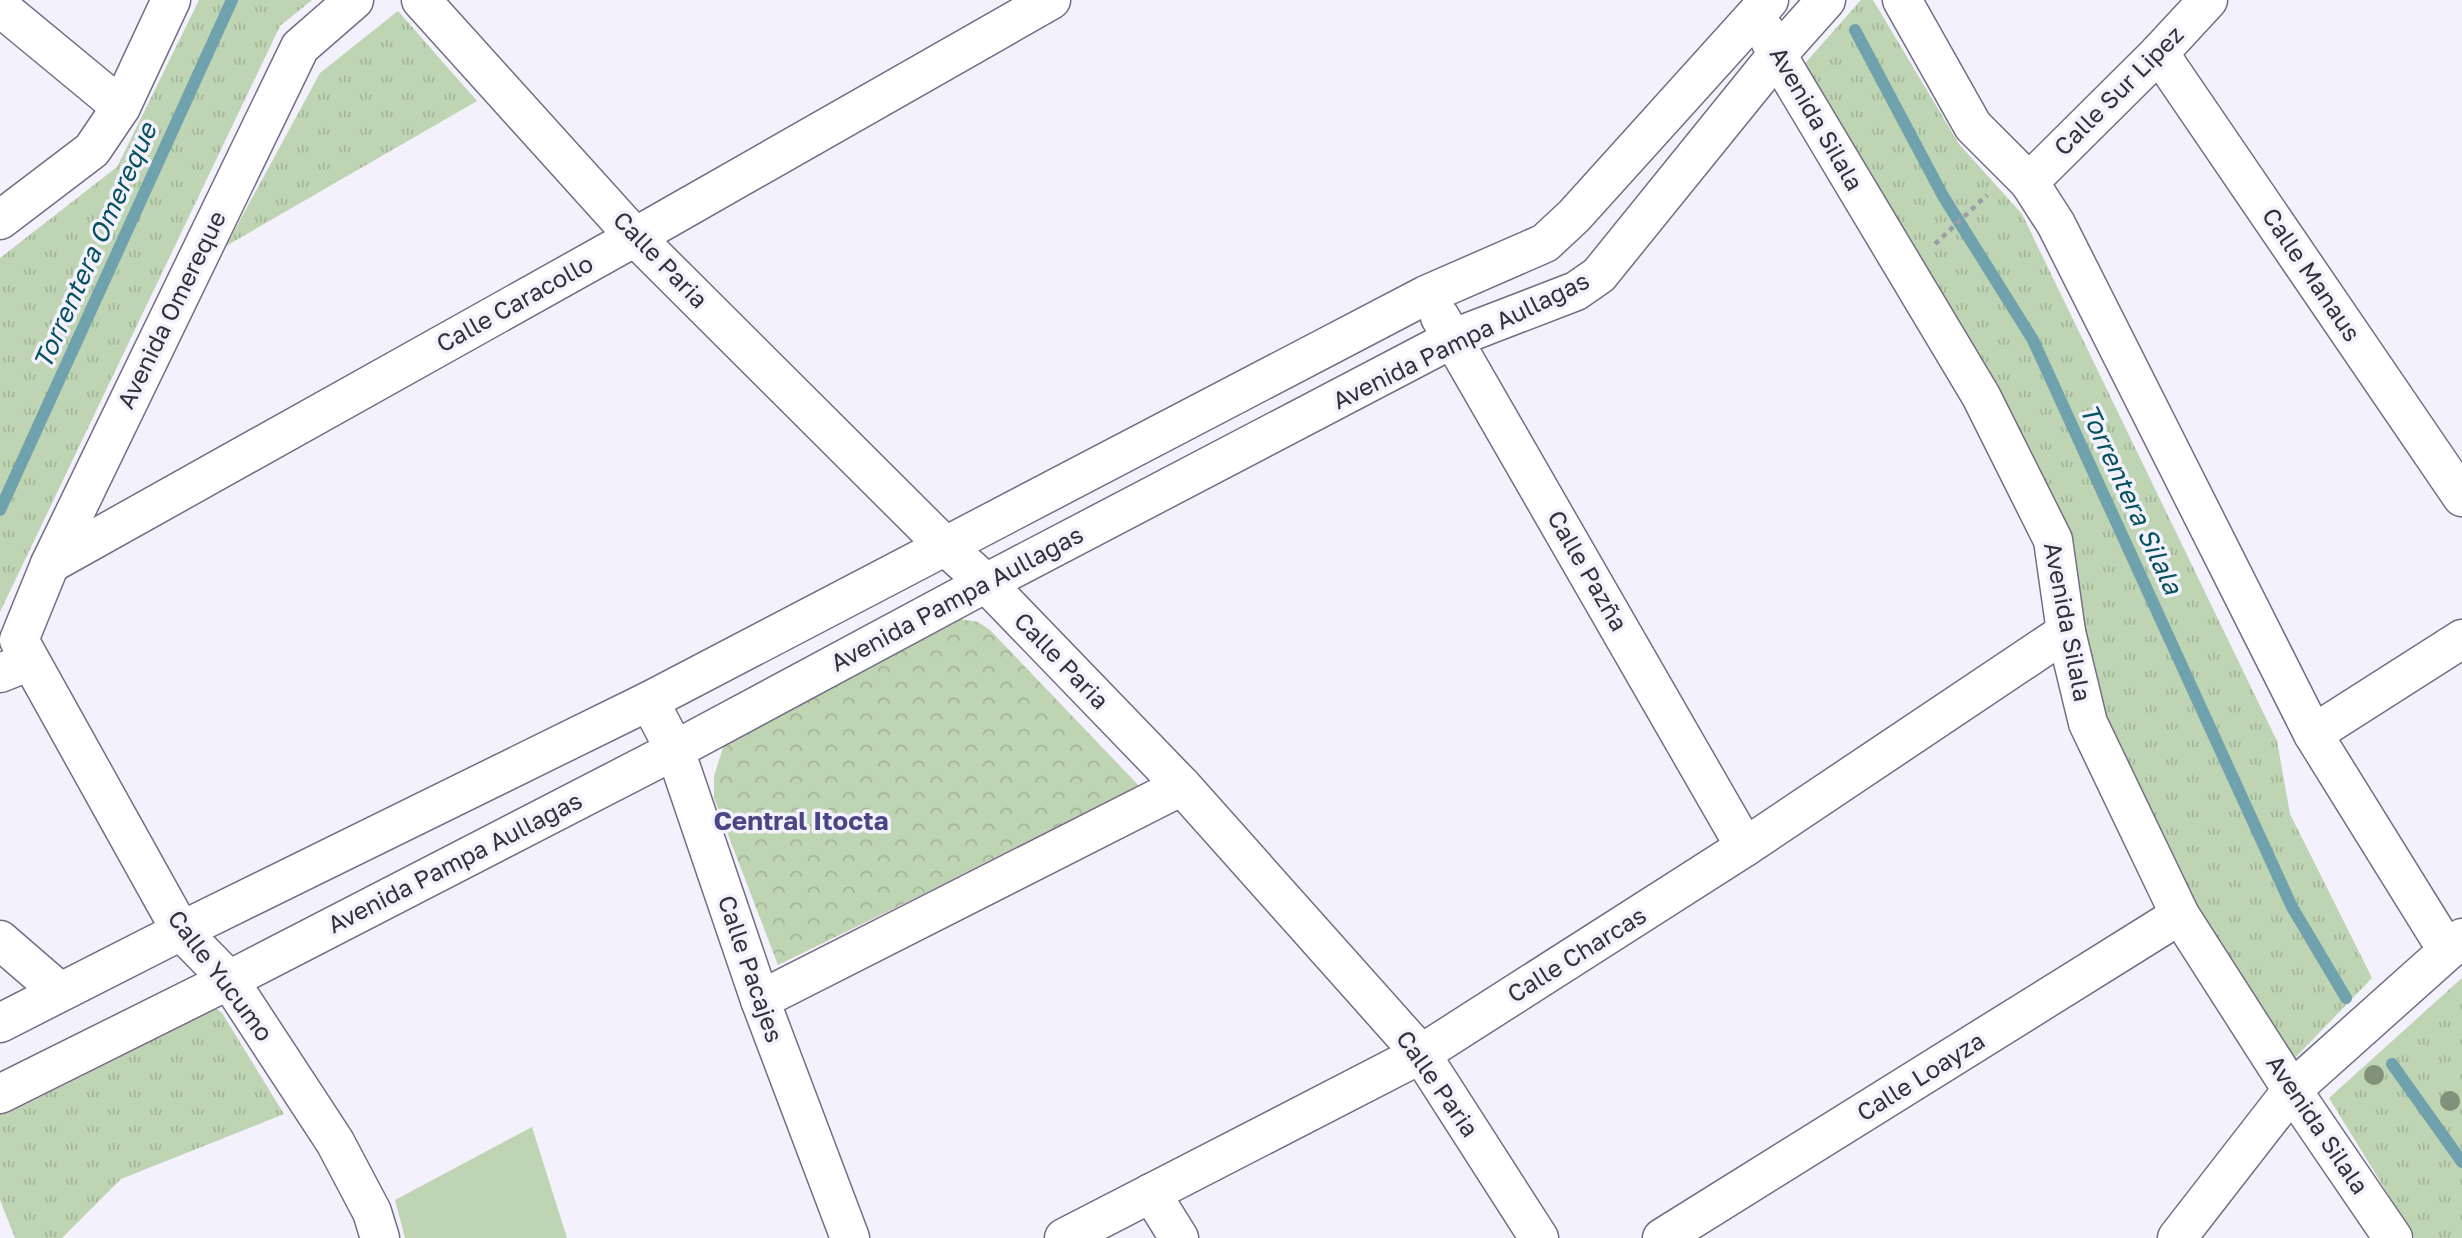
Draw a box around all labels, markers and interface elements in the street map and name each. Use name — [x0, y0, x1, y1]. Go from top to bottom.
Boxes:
street label: Calle Sur Lipez — [2047, 19, 2189, 161]
street label: Avenida Silala — [1764, 41, 1870, 195]
water label: Torrentera Omereque — [26, 116, 164, 374]
street label: Calle Manaus — [2257, 202, 2368, 346]
street label: Calle Paria — [608, 205, 714, 313]
street label: Avenida Omereque — [110, 206, 231, 413]
street label: Calle Caracollo — [431, 248, 598, 358]
street label: Avenida Pampa Aullagas — [1327, 265, 1593, 414]
water label: Torrentera Silala — [2074, 399, 2190, 600]
street label: Calle Pazña — [1542, 505, 1634, 636]
street label: Avenida Pampa Aullagas — [825, 519, 1087, 677]
street label: Avenida Silala — [2039, 540, 2098, 704]
street label: Calle Paria — [1009, 606, 1115, 714]
street label: Avenida Pampa Aullagas — [322, 785, 586, 939]
district label: Central Itocta — [713, 805, 889, 836]
street label: Calle Pacajes — [713, 891, 790, 1046]
street label: Calle Charcas — [1502, 900, 1651, 1008]
street label: Calle Yucumo — [162, 904, 280, 1046]
street label: Calle Paria — [1391, 1024, 1485, 1142]
street label: Calle Loayza — [1851, 1025, 1989, 1126]
street label: Avenida Silala — [2261, 1049, 2375, 1199]

